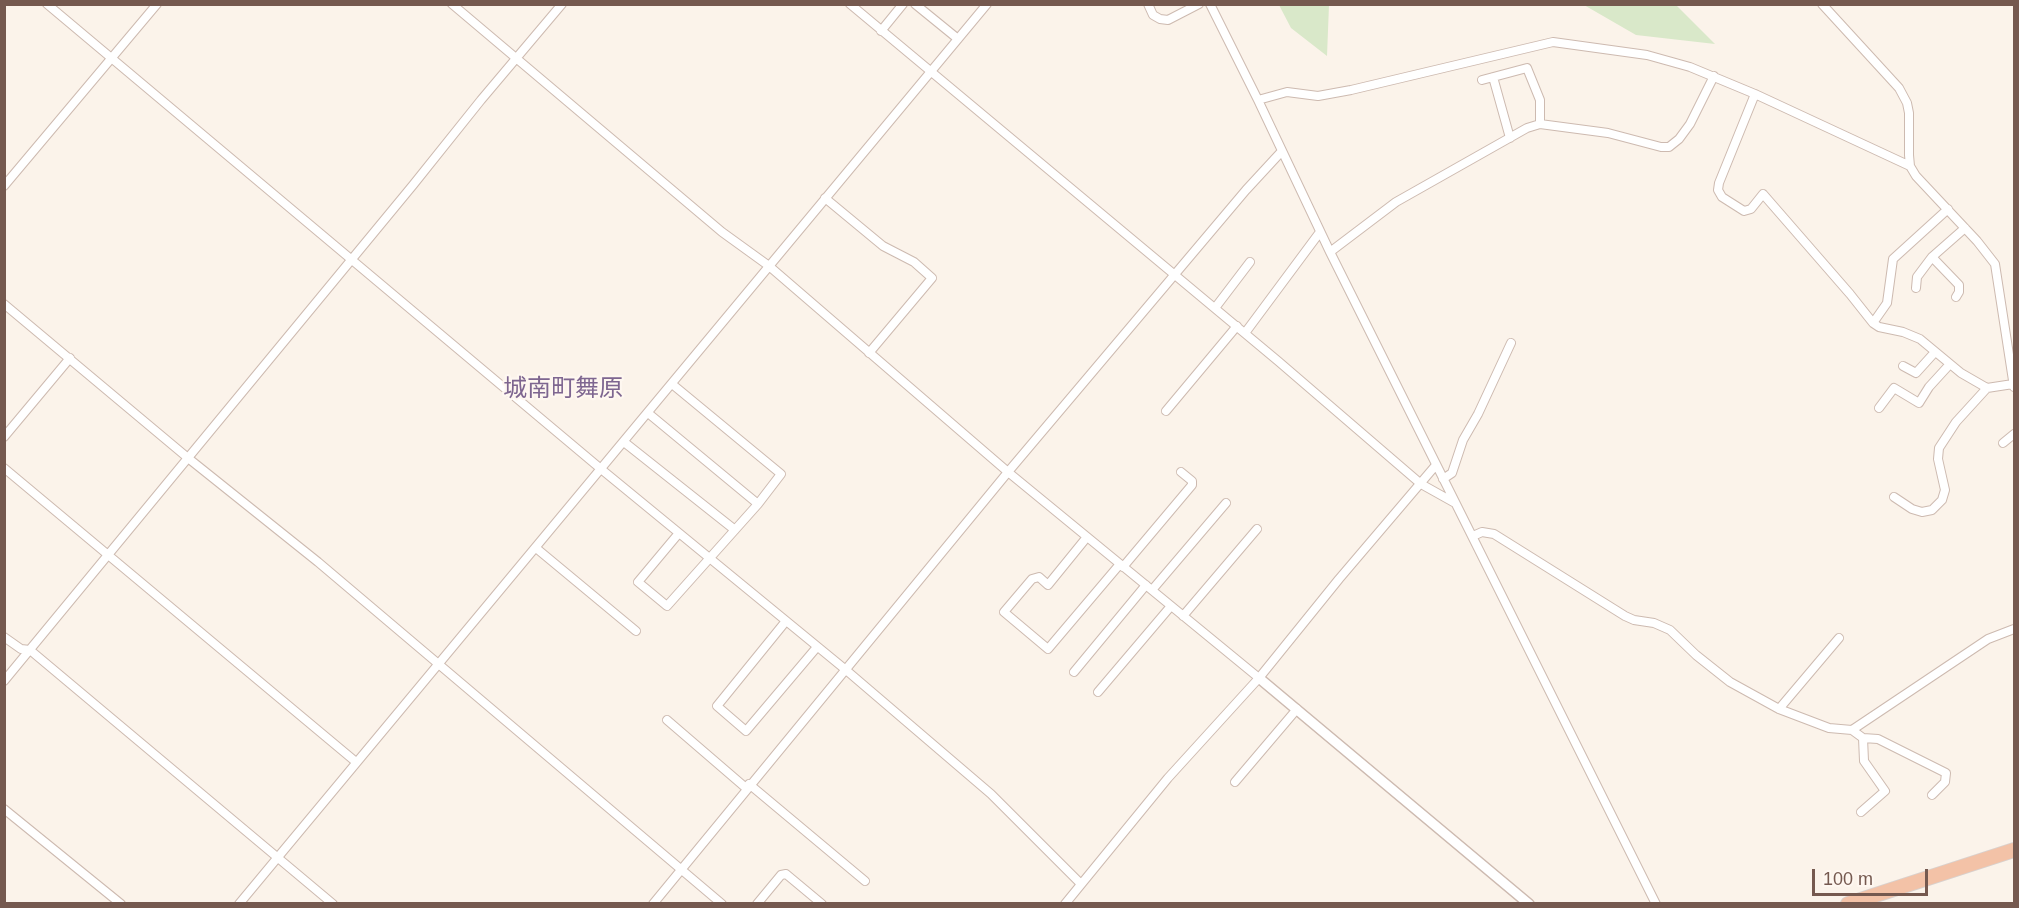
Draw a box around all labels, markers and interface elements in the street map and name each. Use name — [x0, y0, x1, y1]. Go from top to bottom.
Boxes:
district label: 城南町舞原 — [503, 375, 623, 403]
scale bar — [1815, 857, 1930, 895]
text: 100 m — [1823, 869, 1873, 889]

